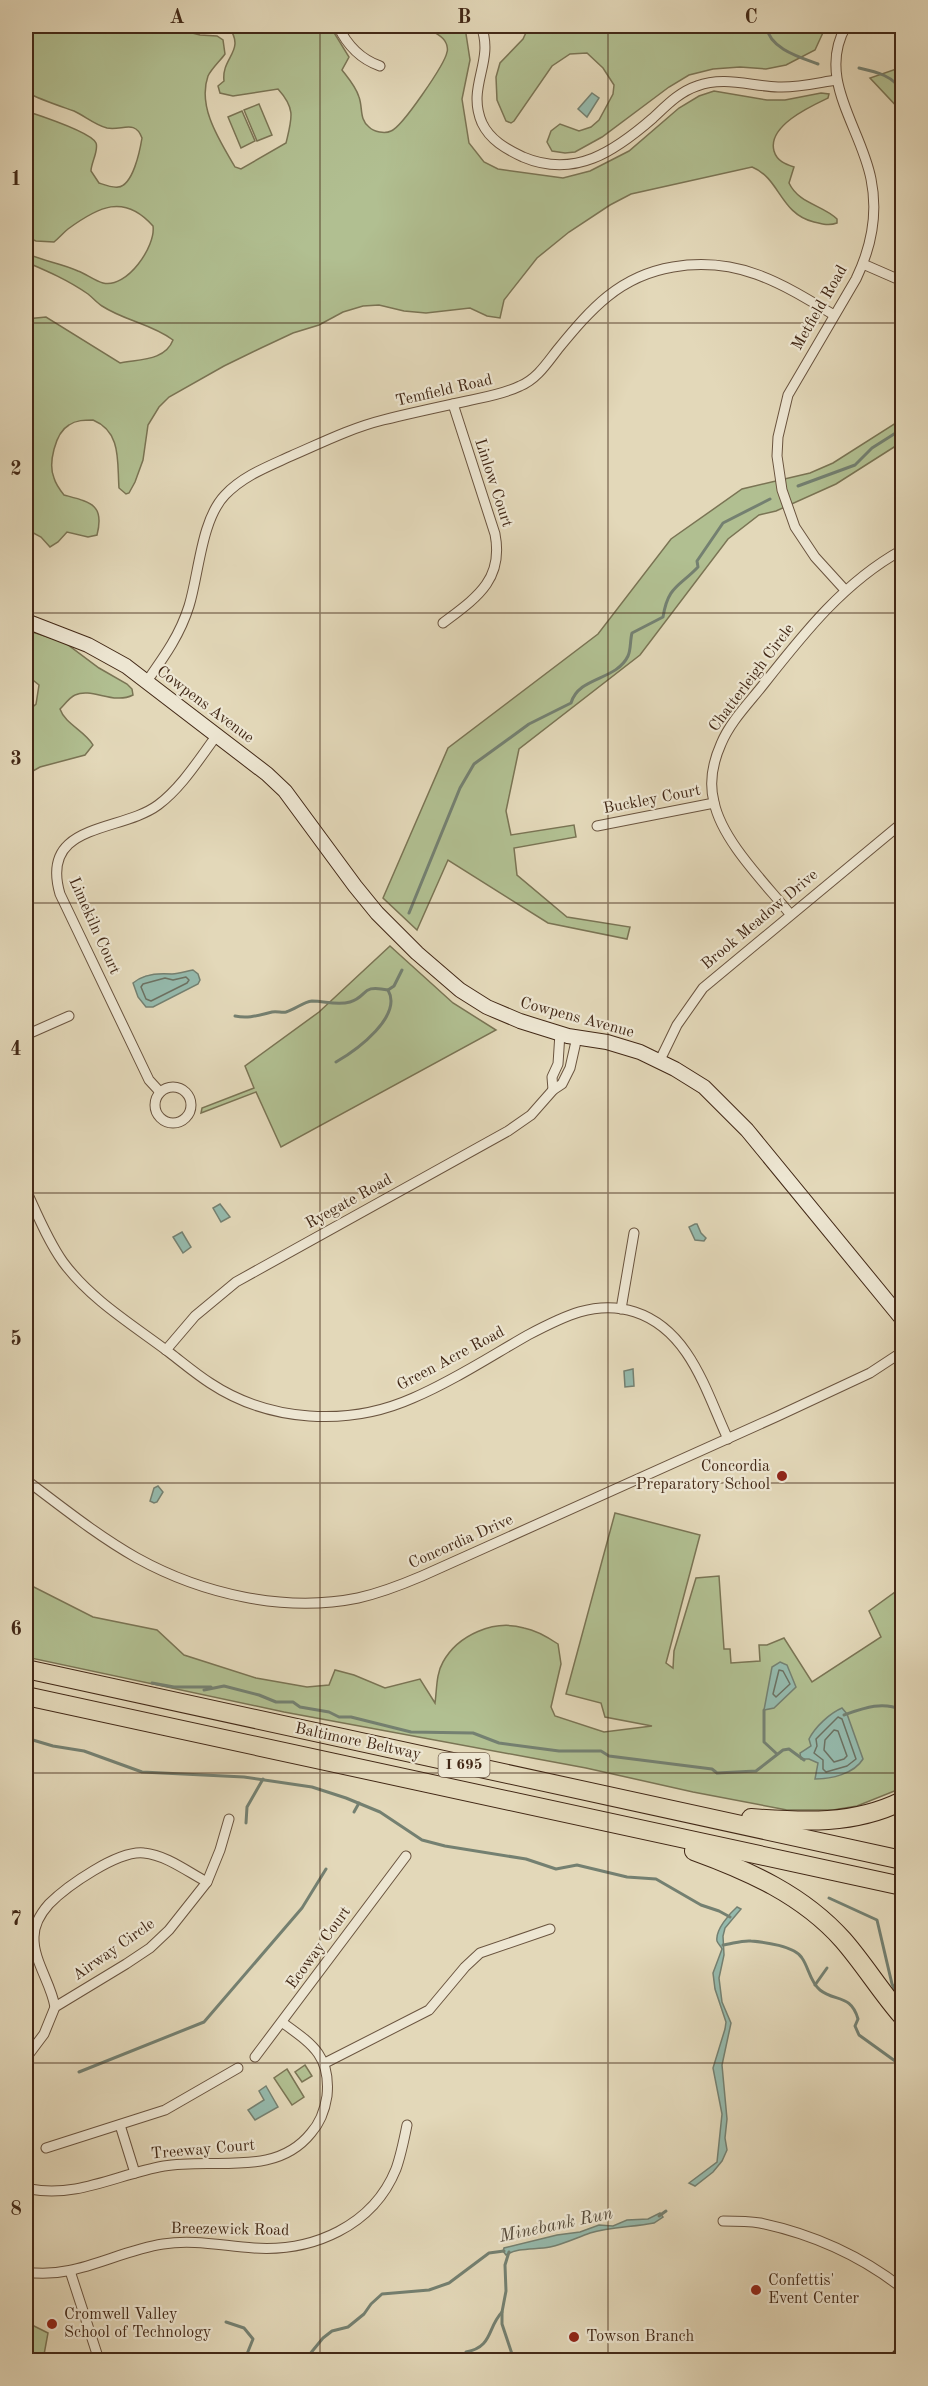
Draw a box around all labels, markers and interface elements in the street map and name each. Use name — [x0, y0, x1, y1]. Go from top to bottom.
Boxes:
text: A — [169, 8, 185, 28]
text: B — [457, 8, 471, 28]
text: C — [744, 8, 758, 28]
text: 1 — [10, 170, 22, 190]
street label: Metfield Road — [789, 263, 851, 353]
street label: Temfield Road — [394, 372, 494, 410]
street label: Linlow Court — [471, 437, 515, 530]
text: 2 — [10, 460, 22, 480]
street label: Chatterleigh Circle — [706, 621, 798, 735]
street label: Cowpens Avenue — [153, 663, 257, 747]
text: 3 — [10, 750, 22, 770]
street label: Buckley Court — [602, 783, 702, 817]
street label: Brook Meadow Drive — [699, 867, 821, 973]
street label: Limekiln Court — [65, 875, 123, 977]
street label: Cowpens Avenue — [518, 995, 636, 1041]
text: 4 — [10, 1040, 22, 1060]
street label: Ryegate Road — [303, 1172, 395, 1232]
street label: Green Acre Road — [395, 1324, 507, 1394]
text: 5 — [10, 1329, 22, 1350]
place label: Concordia Preparatory School — [636, 1459, 770, 1493]
marker: Concordia Preparatory School — [775, 1469, 789, 1483]
street label: Concordia Drive — [406, 1512, 516, 1572]
text: 6 — [10, 1620, 22, 1640]
street label: Baltimore Beltway — [293, 1721, 423, 1763]
road number: I 695 — [438, 1753, 490, 1777]
street label: Ecoway Court — [284, 1904, 354, 1992]
text: 7 — [10, 1910, 22, 1930]
street label: Airway Circle — [70, 1916, 158, 1984]
street label: Treeway Court — [150, 2137, 256, 2163]
text: 8 — [10, 2200, 22, 2220]
water label: Minebank Run — [497, 2204, 614, 2246]
street label: Breezewick Road — [170, 2221, 290, 2239]
place label: Confettis' Event Center — [768, 2273, 860, 2307]
marker: Confettis' Event Center — [749, 2283, 763, 2297]
place label: Cromwell Valley School of Technology — [64, 2307, 212, 2341]
marker: Cromwell Valley School of Technology — [45, 2317, 59, 2331]
place label: Towson Branch — [586, 2329, 695, 2345]
marker: Towson Branch — [567, 2330, 581, 2344]

